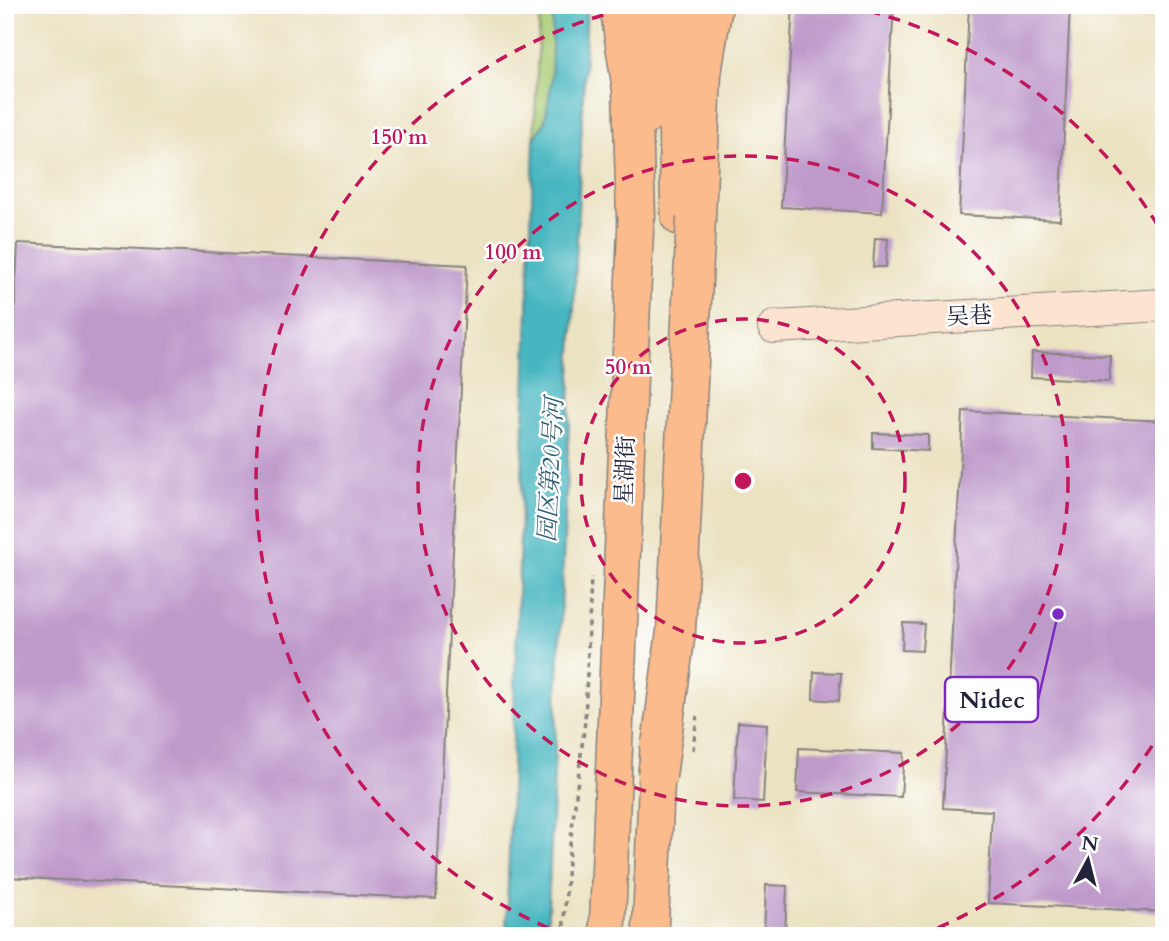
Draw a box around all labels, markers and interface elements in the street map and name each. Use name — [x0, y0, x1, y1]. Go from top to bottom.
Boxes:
text: 150 m — [370, 123, 428, 152]
text: 100 m — [484, 238, 542, 267]
street label: 吴巷 — [945, 299, 993, 333]
text: 50 m — [605, 353, 652, 382]
water label: 园区第20号河 — [531, 393, 571, 543]
street label: 星湖街 — [608, 435, 642, 505]
centre of rings — [731, 469, 755, 493]
callout: Nidec — [945, 677, 1038, 722]
text: Nidec — [959, 684, 1025, 717]
north arrow — [1054, 825, 1124, 895]
text: N — [1080, 830, 1100, 858]

